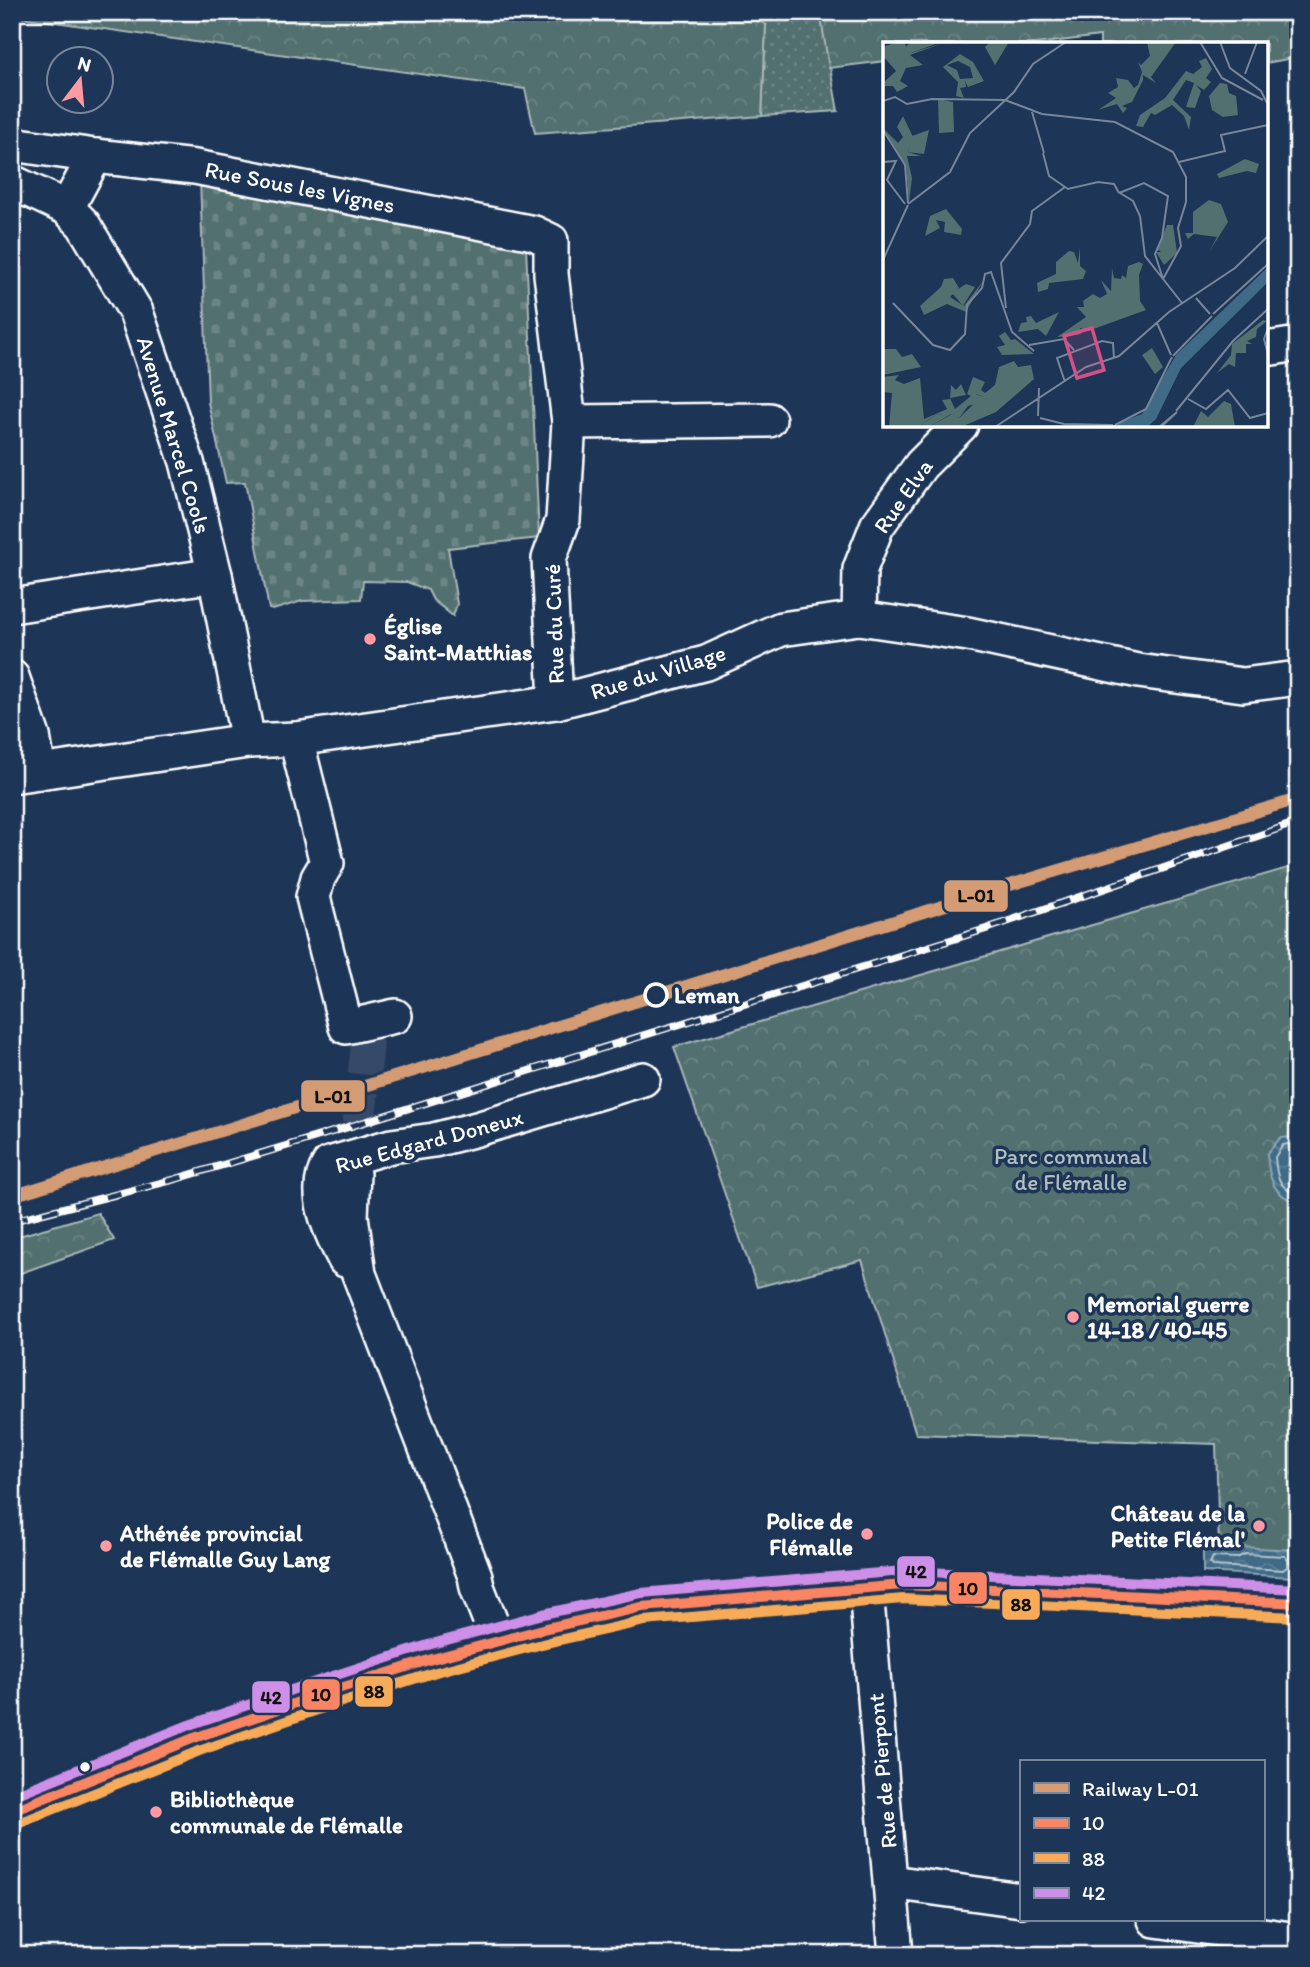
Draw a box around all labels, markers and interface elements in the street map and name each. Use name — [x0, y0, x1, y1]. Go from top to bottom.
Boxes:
inset map — [883, 42, 1268, 427]
north arrow — [46, 46, 116, 116]
text: N — [75, 51, 94, 77]
street label: Rue Sous les Vignes — [203, 155, 397, 219]
street label: Avenue Marcel Cools — [131, 333, 217, 537]
street label: Rue Elva — [867, 453, 939, 539]
street label: Rue du Curé — [538, 563, 570, 685]
place label: Église Saint-Matthias — [384, 612, 532, 666]
marker: Église Saint-Matthias — [362, 631, 378, 647]
street label: Rue du Village — [587, 638, 729, 706]
line badge: L-01 — [943, 879, 1009, 913]
text: L-01 — [957, 884, 995, 907]
place label: Leman — [674, 981, 740, 1009]
marker: Leman — [644, 983, 668, 1007]
line badge: L-01 — [300, 1079, 366, 1113]
text: L-01 — [314, 1085, 352, 1108]
street label: Rue Edgard Doneux — [332, 1102, 526, 1180]
park label: Parc communal de Flémalle — [994, 1142, 1148, 1196]
place label: Memorial guerre 14-18 / 40-45 — [1087, 1290, 1250, 1344]
marker: Memorial guerre 14-18 / 40-45 — [1065, 1309, 1081, 1325]
place label: Château de la Petite Flémal' — [1111, 1499, 1246, 1553]
place label: Police de Flémalle — [766, 1507, 853, 1561]
marker: Château de la Petite Flémal' — [1251, 1518, 1267, 1534]
place label: Athénée provincial de Flémalle Guy Lang — [119, 1519, 332, 1573]
marker: Police de Flémalle — [859, 1526, 875, 1542]
marker: Athénée provincial de Flémalle Guy Lang — [98, 1538, 114, 1554]
line badge: 42 — [896, 1555, 936, 1588]
text: 42 — [905, 1560, 927, 1583]
line badge: 10 — [948, 1571, 988, 1605]
text: 10 — [958, 1577, 979, 1600]
line badge: 88 — [1001, 1588, 1041, 1621]
text: 88 — [1011, 1593, 1032, 1616]
line badge: 88 — [354, 1675, 394, 1708]
line badge: 10 — [301, 1678, 341, 1711]
line badge: 42 — [251, 1680, 291, 1714]
text: 88 — [364, 1680, 385, 1703]
text: 10 — [311, 1683, 332, 1706]
text: 42 — [260, 1686, 282, 1709]
street label: Rue de Pierpont — [861, 1692, 903, 1850]
unlabelled marker — [78, 1760, 92, 1774]
legend — [1020, 1760, 1264, 1922]
text: Railway L-01 — [1082, 1776, 1199, 1801]
place label: Bibliothèque communale de Flémalle — [170, 1785, 403, 1839]
marker: Bibliothèque communale de Flémalle — [148, 1804, 164, 1820]
text: 10 — [1082, 1810, 1105, 1835]
text: 88 — [1082, 1846, 1105, 1871]
text: 42 — [1082, 1880, 1106, 1905]

